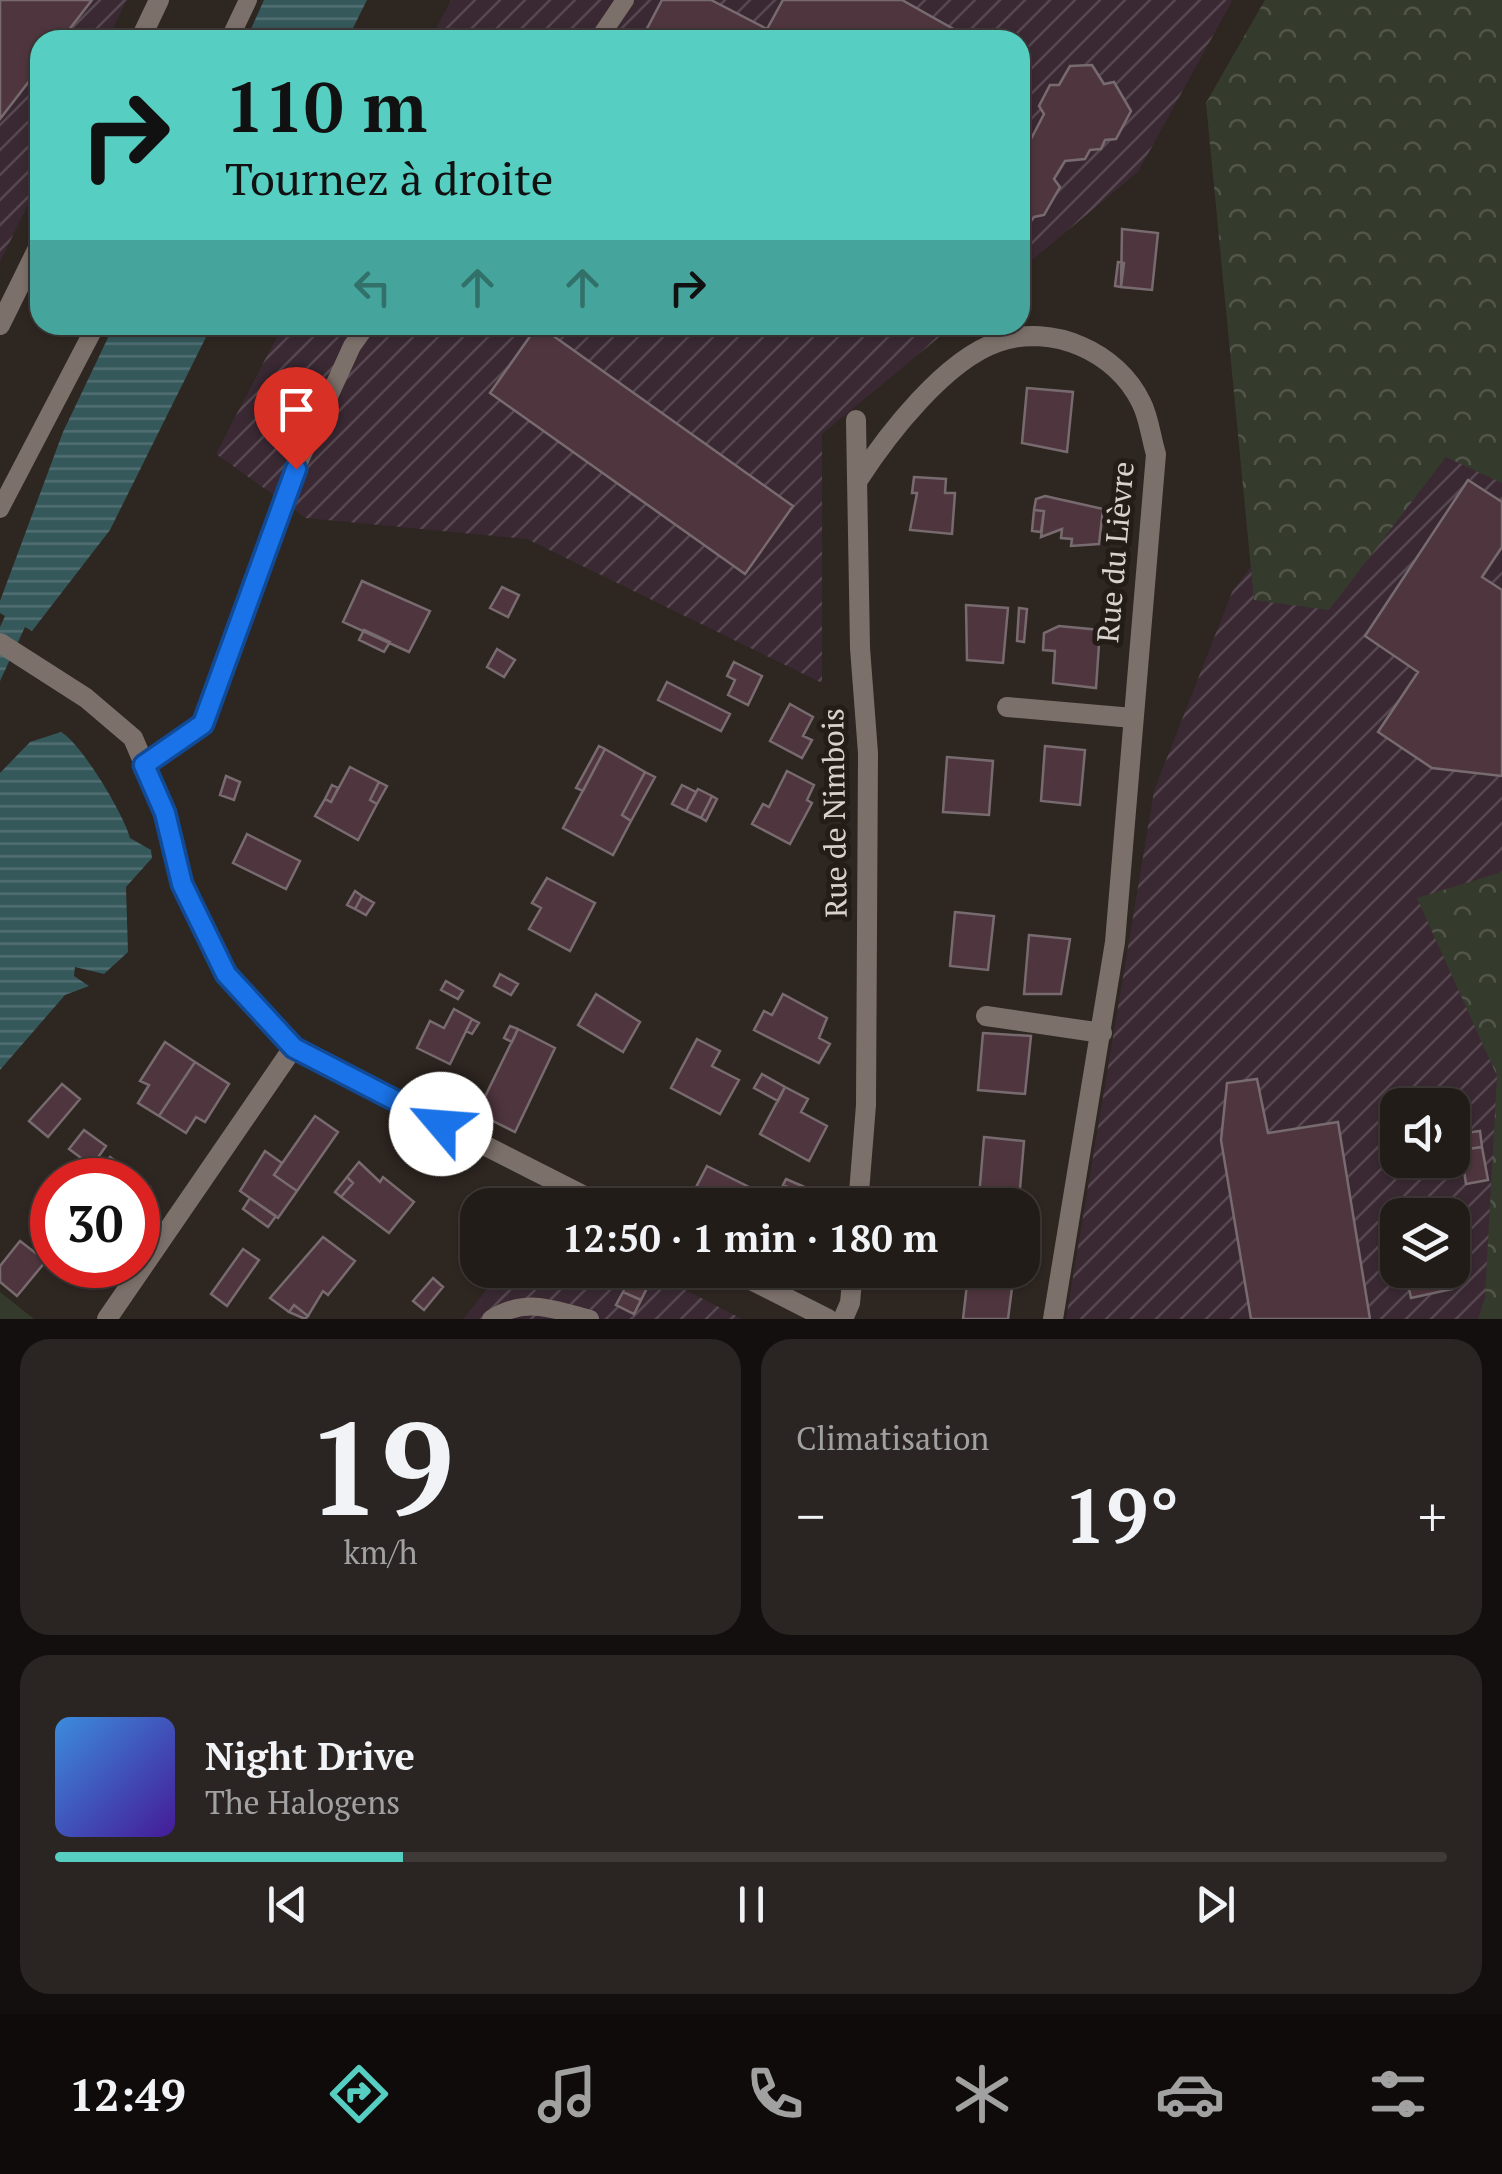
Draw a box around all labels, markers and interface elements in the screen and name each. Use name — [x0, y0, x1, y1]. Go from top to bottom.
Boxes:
text: 110 m — [225, 59, 427, 152]
icon: right — [60, 70, 190, 200]
text: Tournez à droite — [225, 148, 553, 208]
icon: left — [345, 260, 400, 315]
icon: ahead — [450, 260, 505, 315]
icon: ahead — [555, 260, 610, 315]
icon: right — [660, 260, 715, 315]
pin — [254, 367, 339, 470]
icon: arrive — [269, 382, 324, 437]
street label: Rue du Lièvre — [1087, 460, 1143, 644]
street label: Rue de Nimbois — [812, 708, 856, 918]
position arrow — [389, 1072, 493, 1176]
map controls — [1380, 1088, 1470, 1288]
button: sound — [1380, 1088, 1470, 1178]
speed limit sign: 30 — [30, 1158, 160, 1288]
button: layers — [1380, 1198, 1470, 1288]
text: 12:50 · 1 min · 180 m — [562, 1213, 938, 1263]
text: 19 — [307, 1380, 454, 1552]
text: Climatisation — [796, 1417, 989, 1459]
text: 19° — [1064, 1465, 1179, 1564]
text: − — [796, 1479, 825, 1552]
text: + — [1418, 1479, 1447, 1552]
text: km/h — [344, 1531, 417, 1573]
text: Night Drive — [205, 1731, 415, 1781]
text: The Halogens — [205, 1781, 400, 1823]
icon: previous — [260, 1877, 315, 1932]
icon: pause — [724, 1877, 779, 1932]
icon: next — [1188, 1877, 1243, 1932]
icon: directions — [324, 2059, 394, 2129]
icon: music — [532, 2059, 602, 2129]
icon: phone — [740, 2059, 810, 2129]
icon: climate — [947, 2059, 1017, 2129]
icon: car — [1155, 2059, 1225, 2129]
icon: filters — [1363, 2059, 1433, 2129]
text: 12:49 — [69, 2064, 186, 2124]

